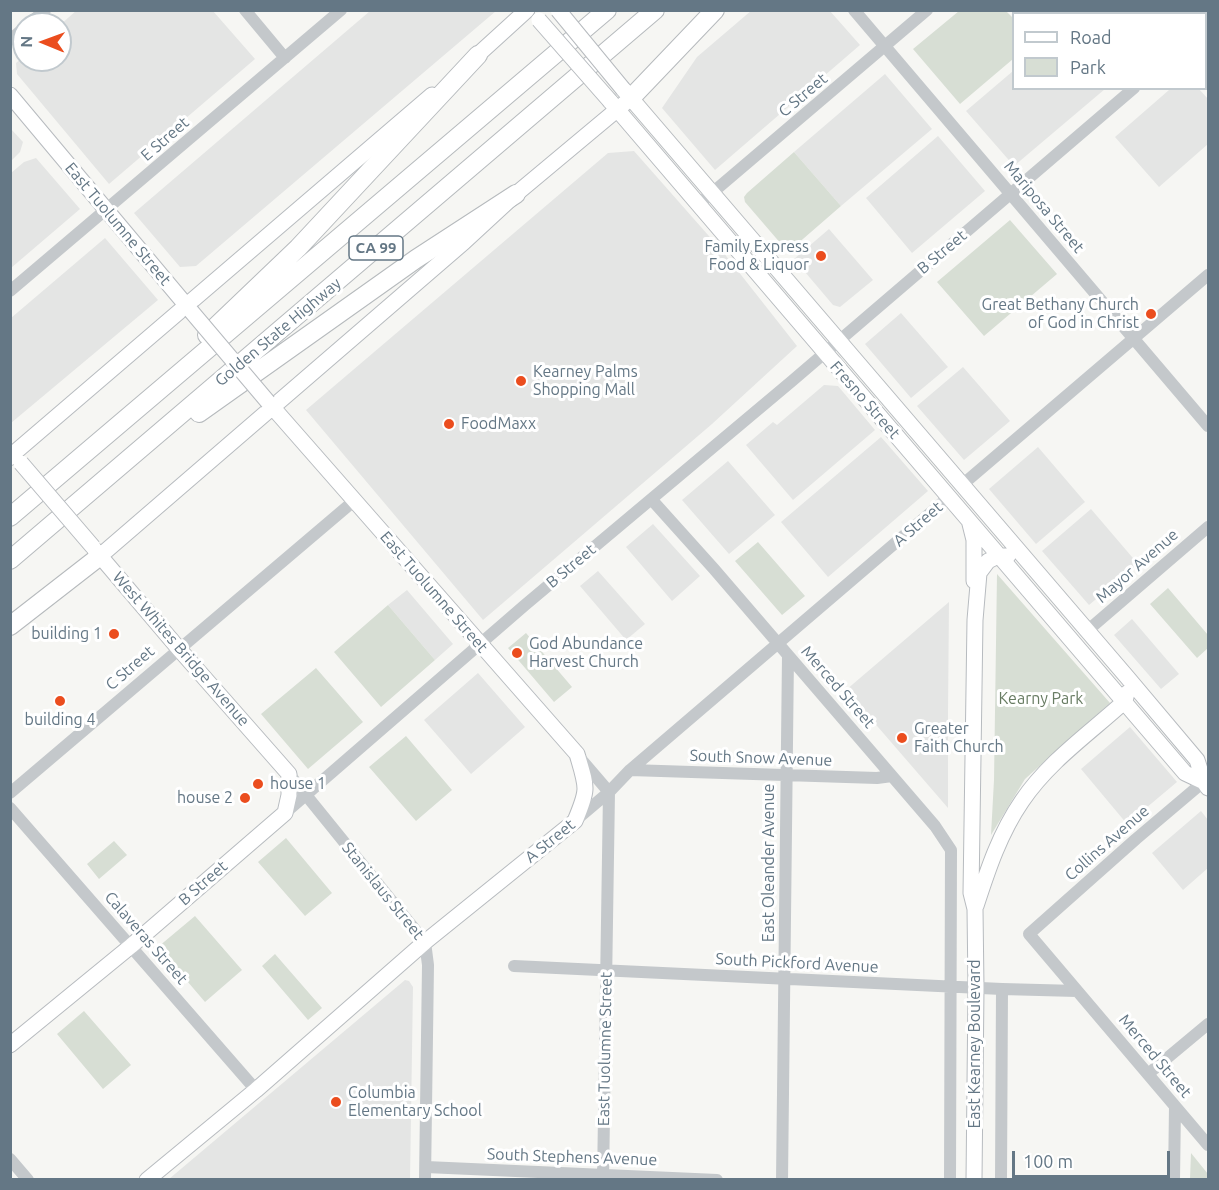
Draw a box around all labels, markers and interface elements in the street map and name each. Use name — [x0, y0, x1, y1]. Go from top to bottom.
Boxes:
north arrow — [12, 12, 72, 72]
legend — [1012, 12, 1207, 90]
text: Road — [1070, 27, 1112, 47]
text: N — [17, 36, 35, 48]
text: Park — [1070, 57, 1106, 77]
street label: C Street — [775, 69, 831, 121]
street label: E Street — [137, 113, 193, 165]
street label: Mariposa Street — [1000, 157, 1088, 257]
street label: East Tuolumne Street — [61, 159, 175, 289]
street label: B Street — [913, 226, 971, 278]
road number: CA 99 — [349, 236, 403, 260]
place label: Family Express Food & Liquor — [704, 237, 809, 275]
marker: Family Express Food & Liquor — [814, 249, 828, 263]
street label: Golden State Highway — [211, 274, 345, 390]
place label: Great Bethany Church of God in Christ — [982, 295, 1139, 333]
marker: Great Bethany Church of God in Christ — [1144, 307, 1158, 321]
street label: Fresno Street — [826, 357, 904, 443]
place label: Kearney Palms Shopping Mall — [533, 362, 638, 400]
marker: Kearney Palms Shopping Mall — [514, 374, 528, 388]
place label: FoodMaxx — [461, 414, 536, 434]
marker: FoodMaxx — [442, 417, 456, 431]
street label: A Street — [890, 497, 946, 551]
street label: Mayor Avenue — [1092, 525, 1182, 607]
street label: East Tuolumne Street — [376, 527, 492, 657]
street label: B Street — [542, 540, 600, 592]
street label: West Whites Bridge Avenue — [109, 568, 253, 730]
place label: building 1 — [31, 624, 102, 644]
marker: building 1 — [107, 627, 121, 641]
place label: God Abundance Harvest Church — [529, 634, 643, 672]
street label: C Street — [102, 642, 158, 694]
street label: Merced Street — [797, 642, 879, 732]
marker: God Abundance Harvest Church — [510, 646, 524, 660]
park label: Kearny Park — [999, 689, 1083, 709]
marker: building 4 — [53, 694, 67, 708]
place label: building 4 — [25, 710, 95, 730]
place label: Greater Faith Church — [914, 719, 1004, 757]
marker: Greater Faith Church — [895, 731, 909, 745]
street label: South Snow Avenue — [689, 746, 833, 770]
place label: house 1 — [270, 774, 326, 794]
marker: house 1 — [251, 777, 265, 791]
street label: East Oleander Avenue — [759, 784, 779, 942]
place label: house 2 — [177, 788, 233, 808]
marker: house 2 — [238, 791, 252, 805]
street label: Collins Avenue — [1061, 801, 1153, 885]
street label: A Street — [521, 815, 579, 867]
street label: Stanislaus Street — [338, 838, 428, 944]
street label: B Street — [175, 857, 231, 909]
street label: Calaveras Street — [100, 888, 192, 988]
street label: South Pickford Avenue — [715, 949, 879, 977]
street label: East Kearney Boulevard — [965, 959, 985, 1129]
street label: East Tuolumne Street — [594, 972, 616, 1126]
street label: Merced Street — [1115, 1010, 1195, 1102]
place label: Columbia Elementary School — [348, 1083, 482, 1121]
marker: Columbia Elementary School — [329, 1095, 343, 1109]
scale bar — [1015, 1139, 1172, 1177]
street label: South Stephens Avenue — [487, 1144, 657, 1170]
text: 100 m — [1023, 1151, 1073, 1171]

